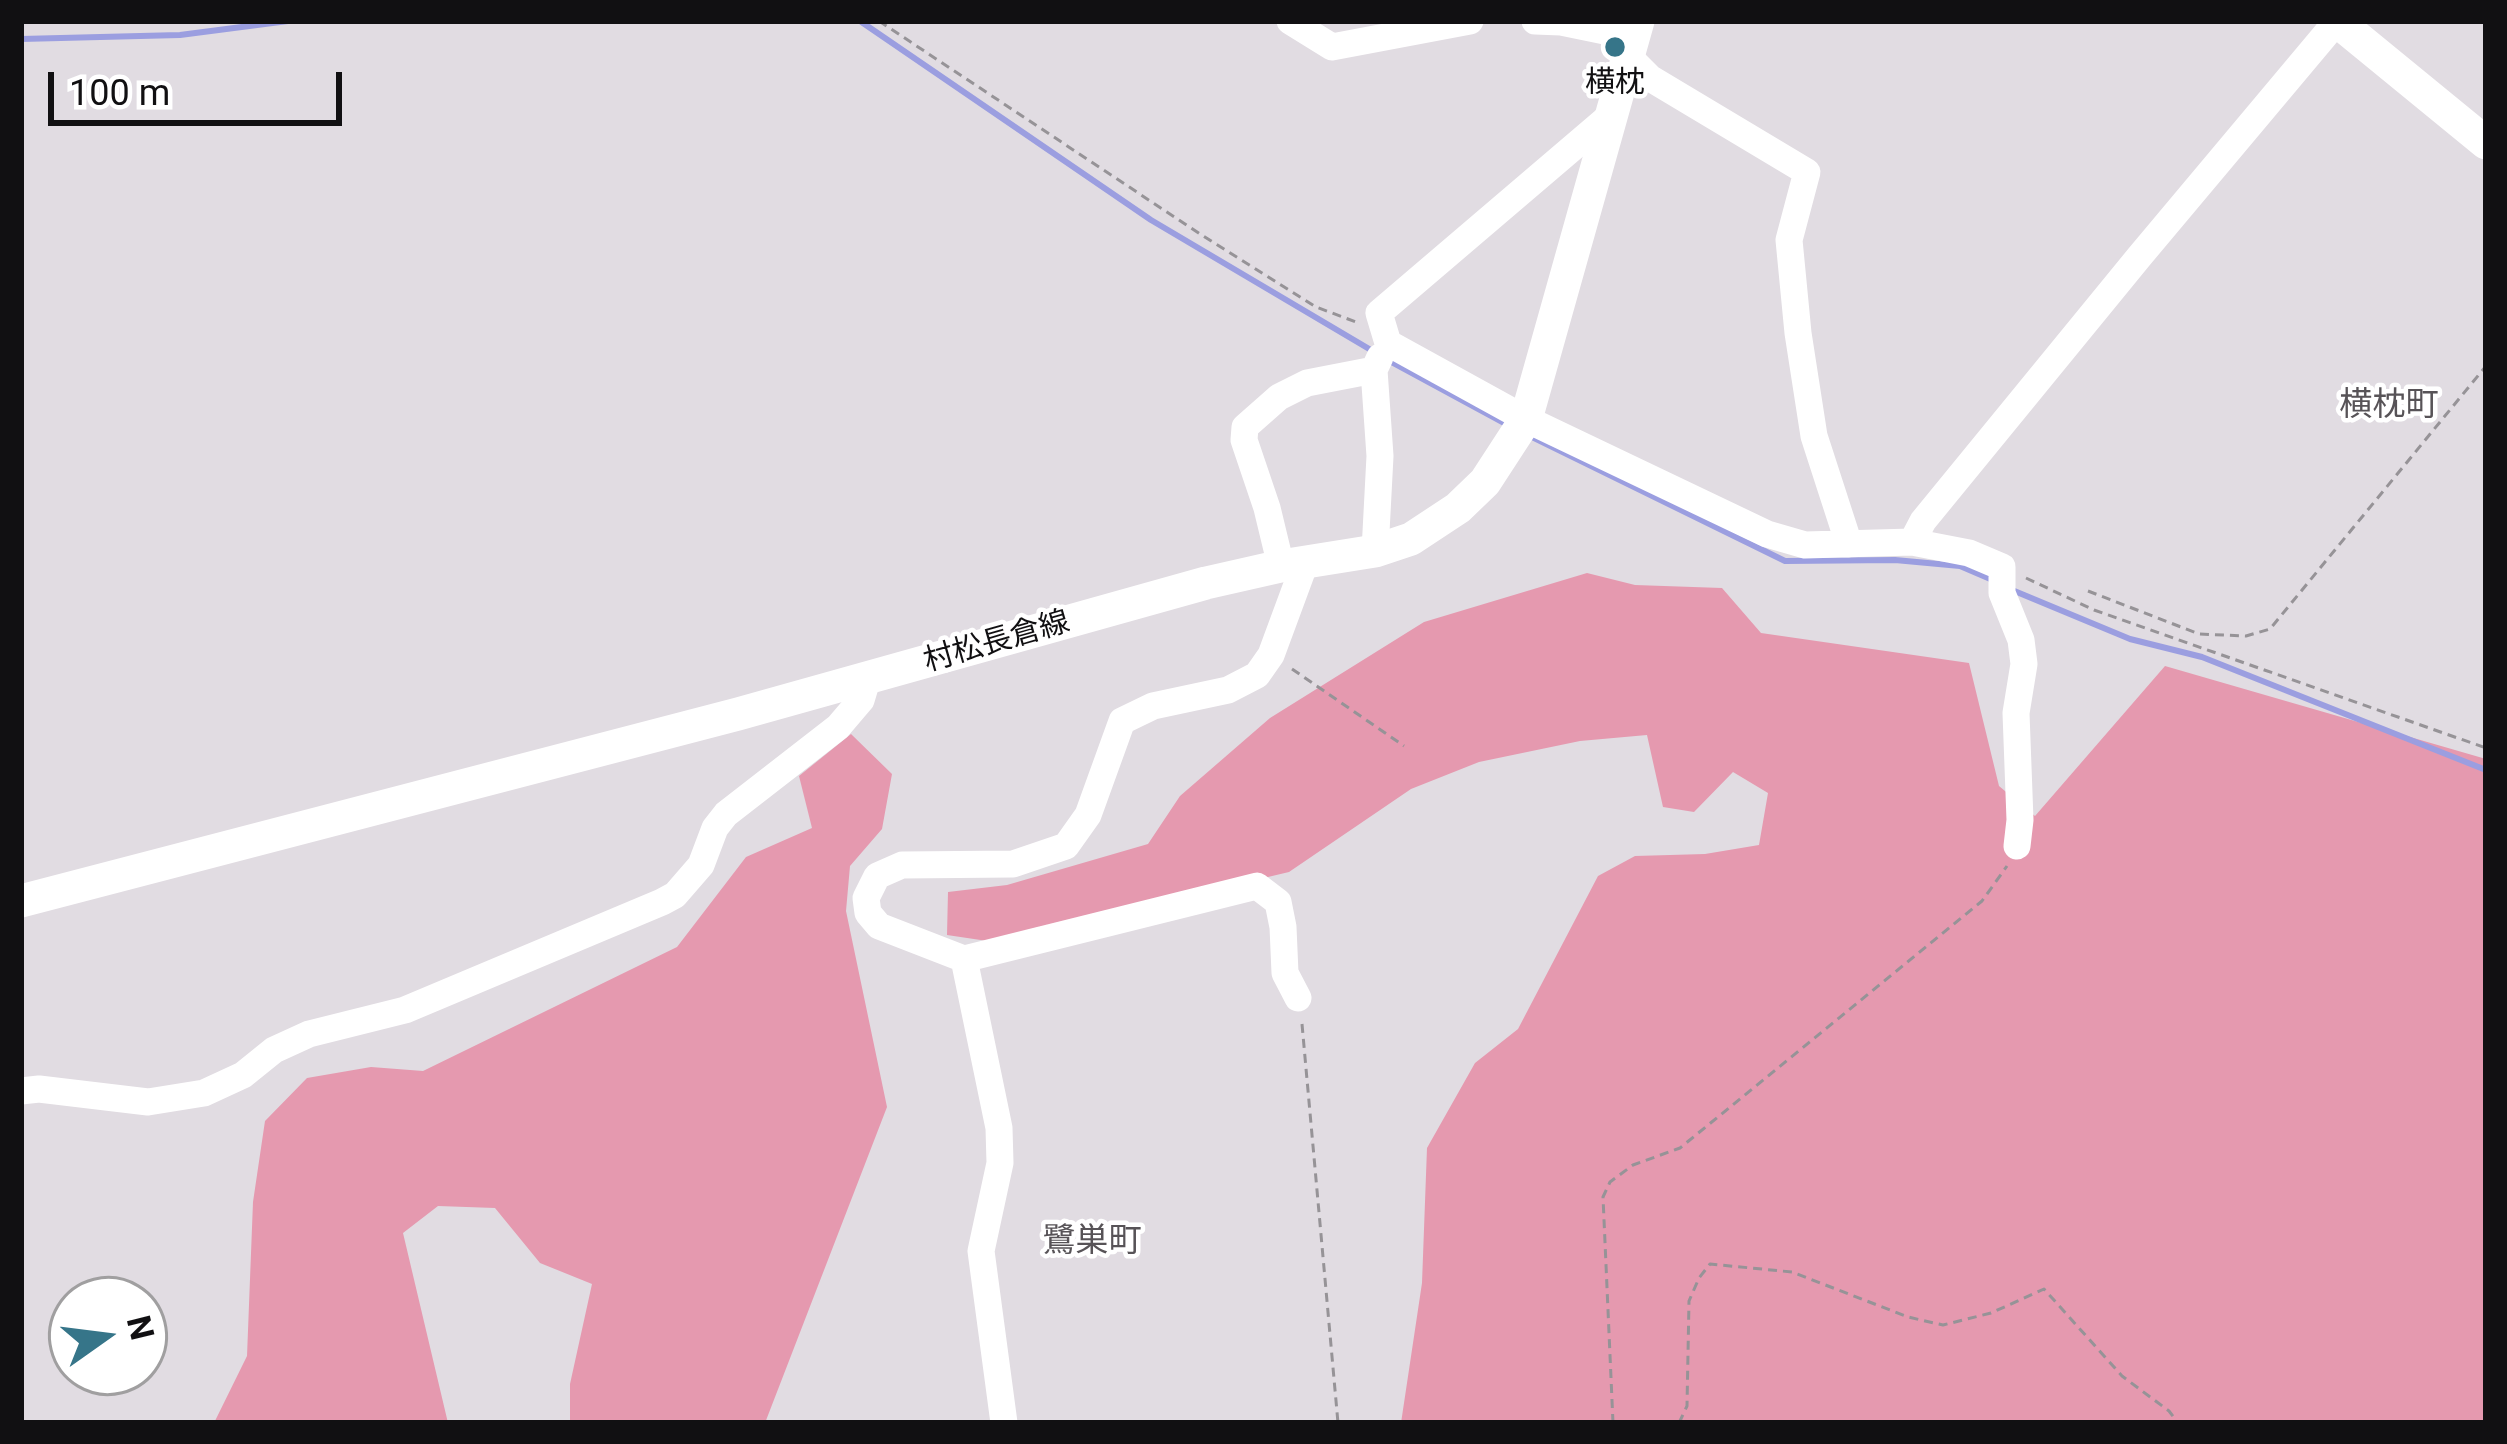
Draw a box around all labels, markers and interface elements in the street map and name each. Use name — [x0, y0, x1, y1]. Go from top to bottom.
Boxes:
marker: 横枕 — [1602, 34, 1628, 60]
scale bar — [54, 48, 348, 122]
place label: 横枕 — [1585, 66, 1645, 102]
text: 100 m — [69, 72, 170, 114]
district label: 横枕町 — [2340, 387, 2438, 427]
street label: 村松長倉線 — [920, 605, 1074, 681]
district label: 鷺巣町 — [1043, 1223, 1141, 1263]
north arrow — [48, 1276, 168, 1396]
text: N — [119, 1312, 162, 1344]

